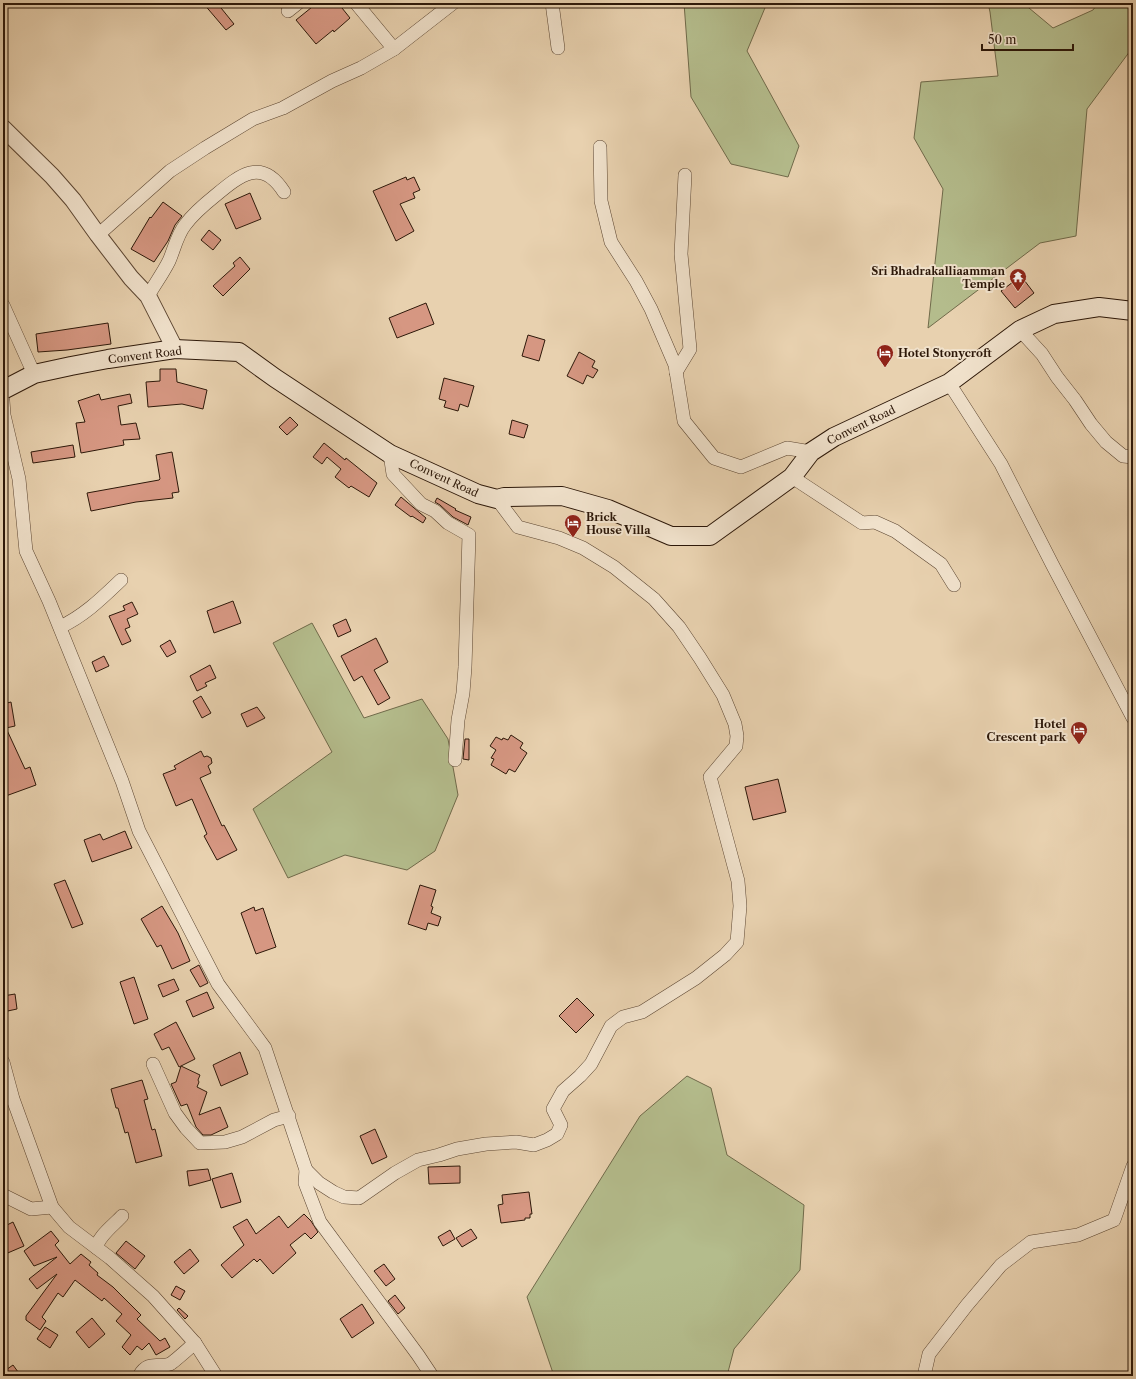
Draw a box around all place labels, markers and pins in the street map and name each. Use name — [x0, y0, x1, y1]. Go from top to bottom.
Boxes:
place label: Sri Bhadrakalliaamman Temple — [871, 264, 1005, 291]
temple icon: Sri Bhadrakalliaamman Temple — [1008, 267, 1028, 292]
hotel icon: Hotel Stonycroft — [875, 343, 895, 368]
place label: Hotel Stonycroft — [898, 346, 992, 360]
place label: Brick House Villa — [586, 510, 651, 537]
hotel icon: Brick House Villa — [563, 513, 583, 538]
place label: Hotel Crescent park — [987, 717, 1067, 744]
hotel icon: Hotel Crescent park — [1069, 720, 1089, 745]

